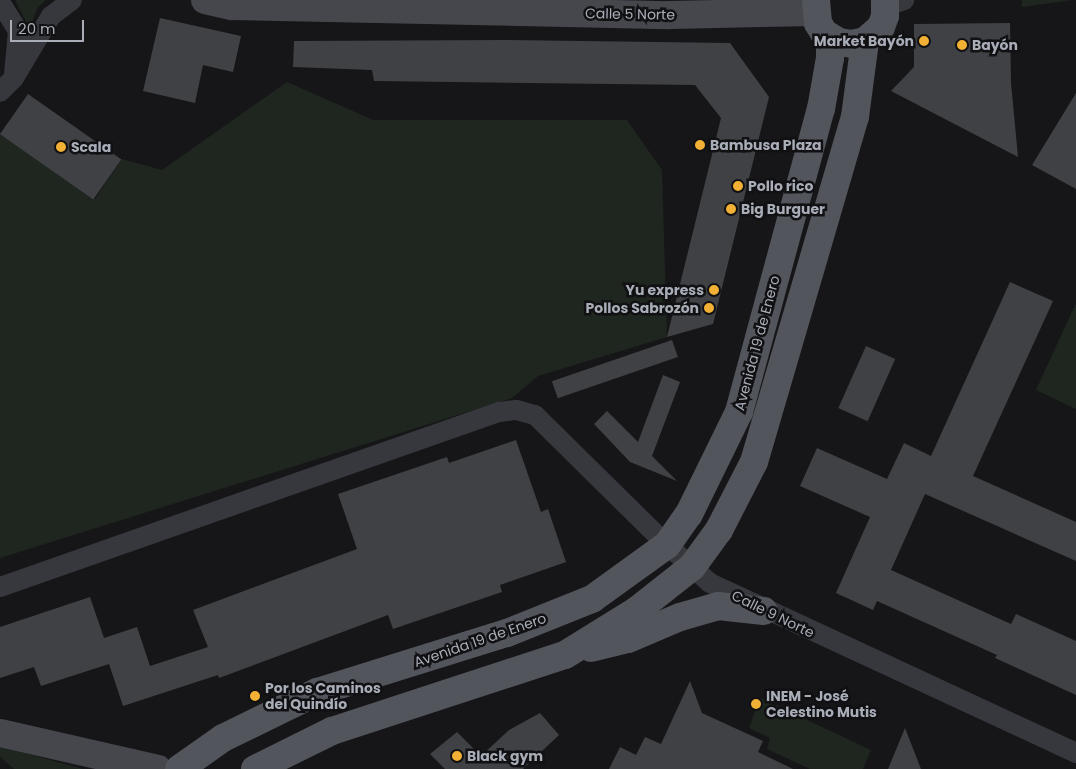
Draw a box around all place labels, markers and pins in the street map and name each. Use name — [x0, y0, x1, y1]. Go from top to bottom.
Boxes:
place label: Market Bayón — [814, 33, 914, 49]
marker: Market Bayón — [918, 35, 930, 47]
place label: Bayón — [972, 37, 1018, 53]
marker: Bayón — [956, 39, 968, 51]
place label: Bambusa Plaza — [710, 137, 822, 153]
place label: Scala — [71, 139, 111, 155]
marker: Bambusa Plaza — [694, 139, 706, 151]
marker: Scala — [55, 141, 67, 153]
place label: Pollo rico — [748, 178, 813, 194]
marker: Pollo rico — [732, 180, 744, 192]
place label: Big Burguer — [741, 201, 825, 217]
marker: Big Burguer — [725, 203, 737, 215]
place label: Yu express — [626, 282, 704, 298]
marker: Yu express — [708, 284, 720, 296]
place label: Pollos Sabrozón — [586, 300, 699, 316]
marker: Pollos Sabrozón — [703, 302, 715, 314]
place label: Por los Caminos del Quindío — [265, 680, 381, 712]
place label: INEM - José Celestino Mutis — [766, 688, 877, 720]
marker: Por los Caminos del Quindío — [249, 690, 261, 702]
marker: INEM - José Celestino Mutis — [750, 698, 762, 710]
place label: Black gym — [467, 748, 543, 764]
marker: Black gym — [451, 750, 463, 762]

